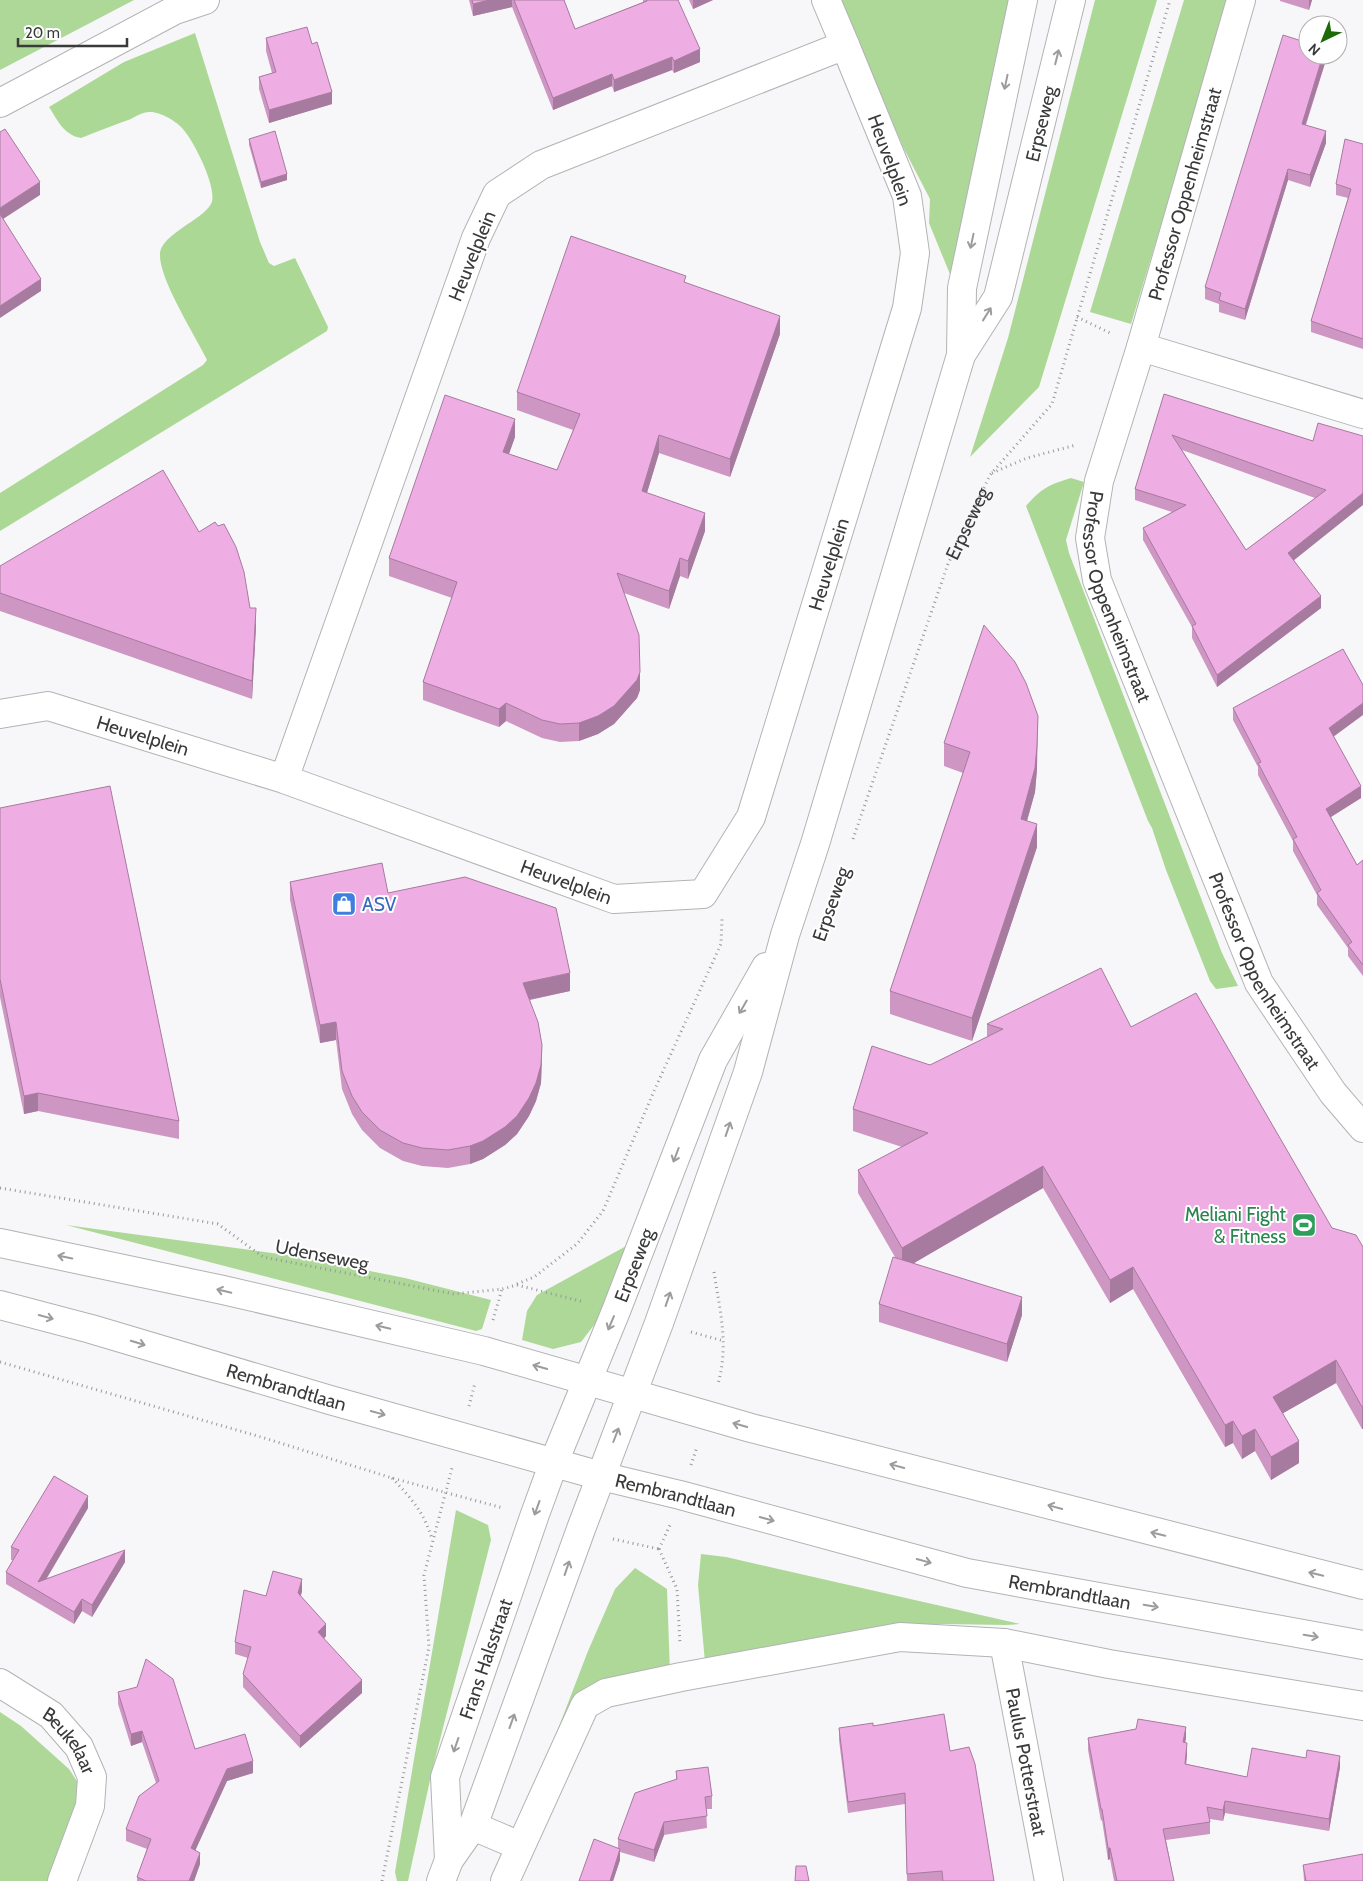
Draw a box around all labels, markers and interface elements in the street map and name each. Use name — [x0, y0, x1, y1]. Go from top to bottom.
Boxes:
scale bar — [18, 15, 126, 47]
north arrow — [1298, 15, 1348, 65]
text: 20 m — [25, 24, 60, 42]
text: N — [1304, 40, 1324, 59]
one-way arrow — [1053, 49, 1062, 65]
one-way arrow — [1001, 73, 1010, 89]
street label: Erpseweg — [1020, 83, 1061, 164]
street label: Professor Oppenheimstraat — [1144, 84, 1227, 303]
street label: Heuvelplein — [863, 111, 917, 209]
street label: Heuvelplein — [443, 207, 501, 305]
one-way arrow — [967, 232, 976, 248]
one-way arrow — [982, 307, 993, 321]
street label: Erpseweg — [940, 483, 994, 563]
street label: Professor Oppenheimstraat — [1078, 489, 1157, 706]
street label: Heuvelplein — [803, 515, 853, 613]
street label: Heuvelplein — [94, 710, 192, 760]
street label: Heuvelplein — [517, 854, 615, 909]
street label: Erpseweg — [808, 863, 855, 944]
street label: Professor Oppenheimstraat — [1204, 869, 1326, 1075]
shop icon: ASV — [331, 891, 357, 917]
place label: ASV — [362, 893, 397, 916]
one-way arrow — [738, 1000, 748, 1015]
one-way arrow — [724, 1122, 733, 1137]
one-way arrow — [671, 1147, 681, 1162]
place label: Meliani Fight & Fitness — [1185, 1203, 1287, 1248]
sports icon: Meliani Fight & Fitness — [1291, 1212, 1317, 1238]
street label: Erpseweg — [609, 1224, 659, 1305]
street label: Udenseweg — [273, 1235, 371, 1275]
one-way arrow — [58, 1251, 74, 1261]
one-way arrow — [217, 1285, 233, 1295]
one-way arrow — [664, 1292, 673, 1307]
one-way arrow — [37, 1313, 53, 1322]
one-way arrow — [606, 1315, 616, 1330]
one-way arrow — [375, 1322, 391, 1331]
one-way arrow — [130, 1338, 146, 1348]
street label: Rembrandtlaan — [224, 1358, 349, 1416]
one-way arrow — [533, 1362, 549, 1372]
one-way arrow — [369, 1409, 385, 1418]
one-way arrow — [733, 1419, 749, 1429]
one-way arrow — [612, 1428, 621, 1443]
one-way arrow — [890, 1461, 906, 1470]
street label: Rembrandtlaan — [613, 1468, 739, 1521]
one-way arrow — [532, 1500, 541, 1515]
one-way arrow — [1047, 1502, 1063, 1511]
one-way arrow — [758, 1514, 774, 1524]
one-way arrow — [1151, 1528, 1167, 1538]
one-way arrow — [915, 1557, 931, 1566]
one-way arrow — [563, 1561, 572, 1576]
street label: Rembrandtlaan — [1007, 1569, 1133, 1614]
one-way arrow — [1308, 1569, 1324, 1578]
street label: Frans Halsstraat — [454, 1595, 517, 1722]
one-way arrow — [1143, 1602, 1159, 1612]
one-way arrow — [1303, 1631, 1319, 1641]
street label: Paulus Potterstraat — [1001, 1686, 1052, 1838]
street label: Beukelaar — [39, 1702, 101, 1777]
one-way arrow — [508, 1713, 517, 1729]
one-way arrow — [451, 1736, 460, 1752]

